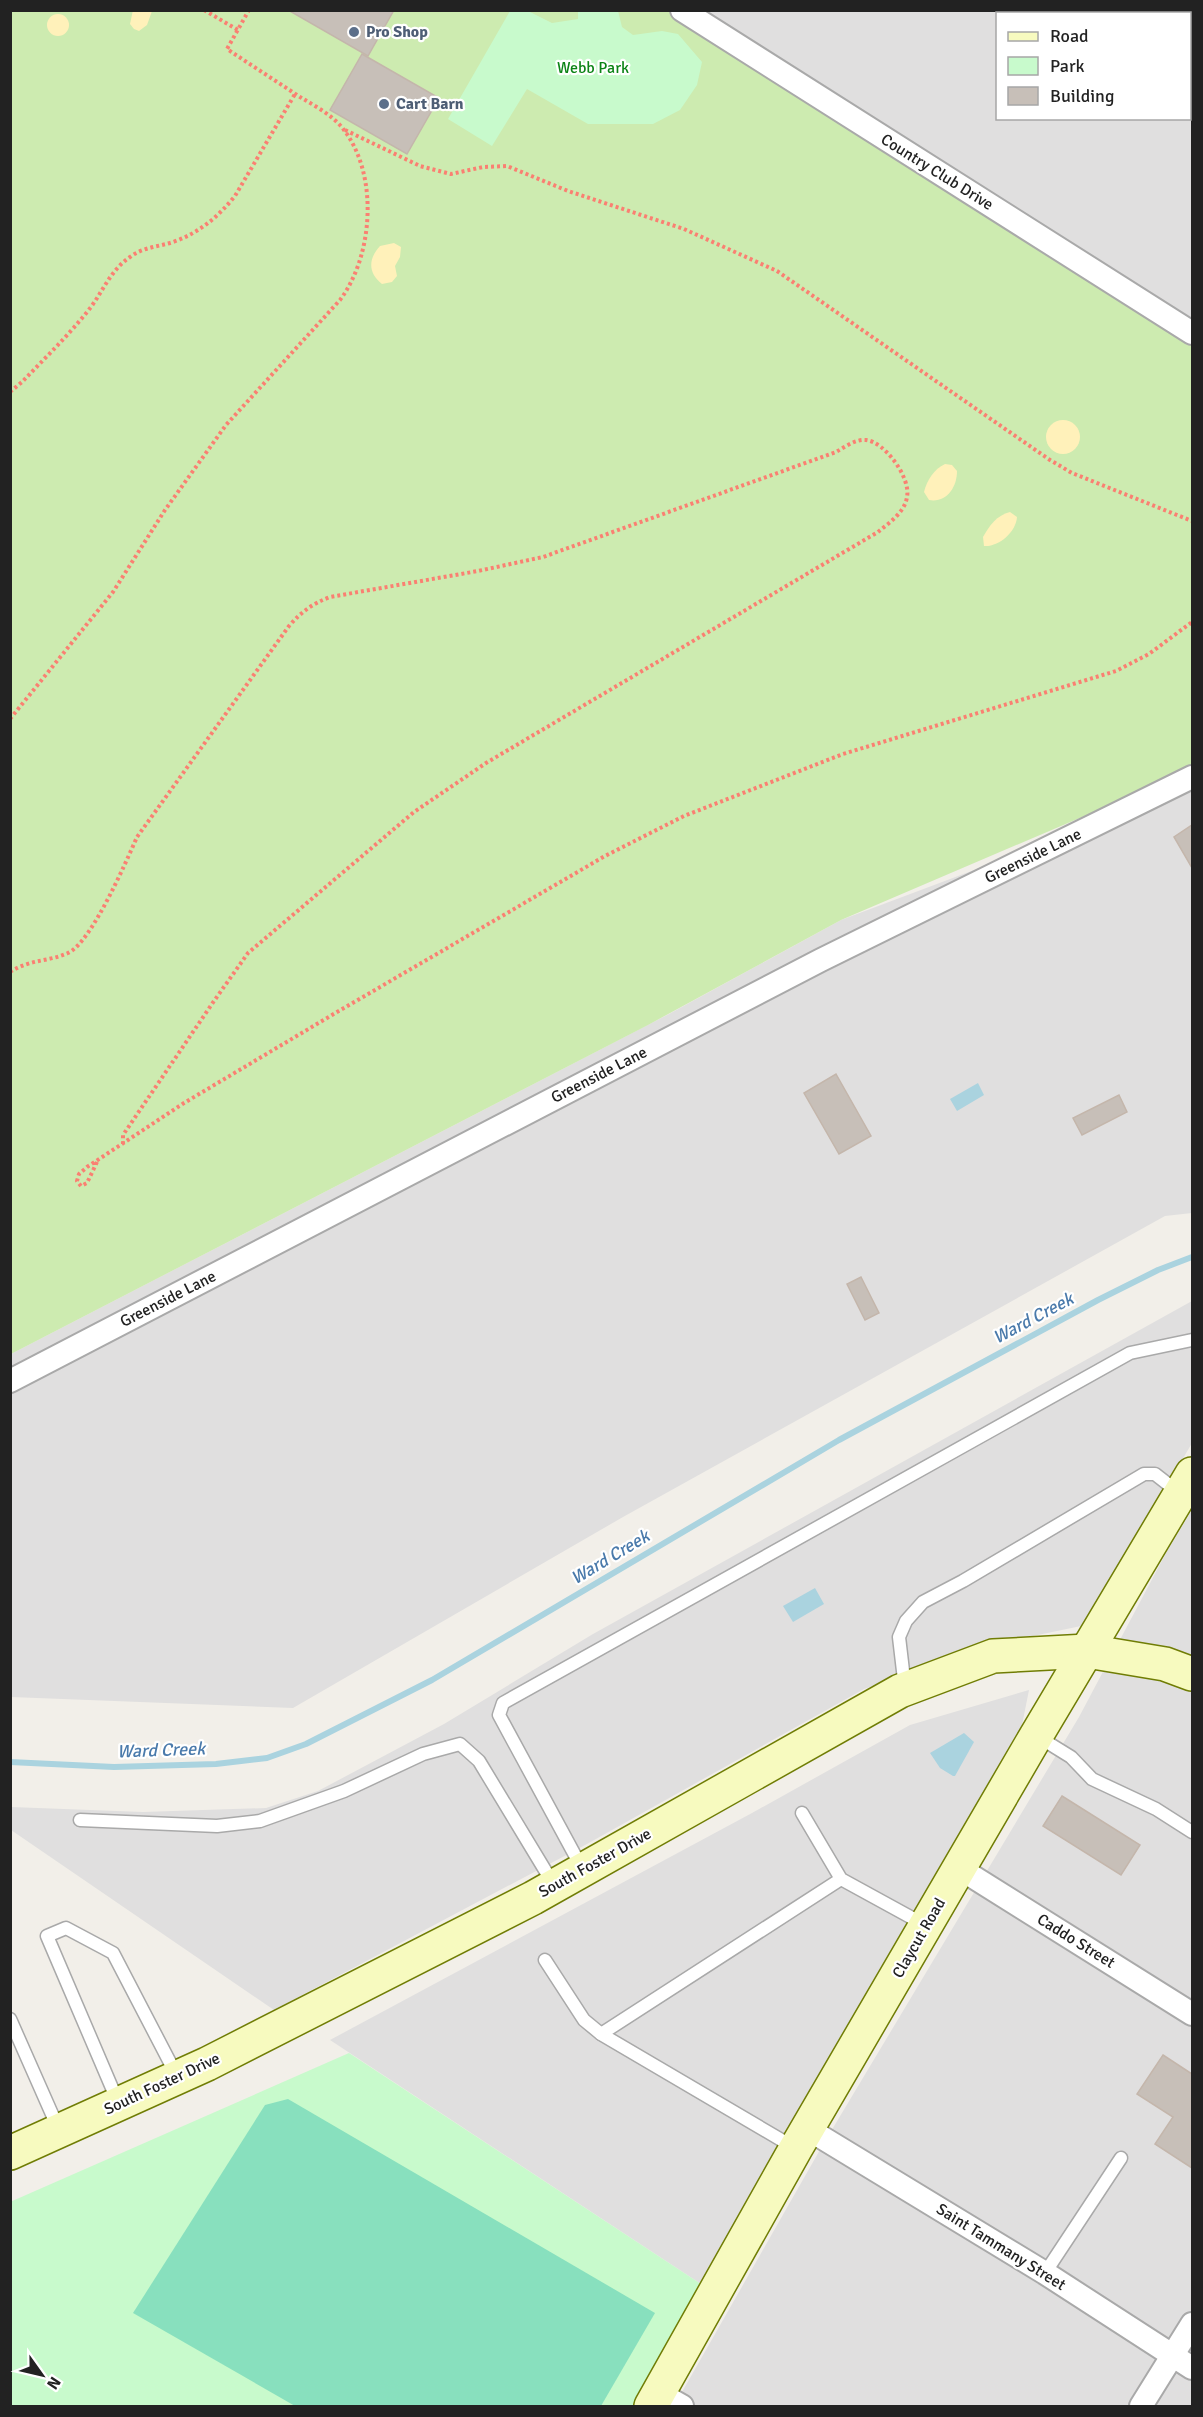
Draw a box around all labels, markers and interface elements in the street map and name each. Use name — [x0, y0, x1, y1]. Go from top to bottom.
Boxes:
legend — [996, 12, 1191, 120]
place label: Pro Shop — [366, 22, 428, 42]
marker: Pro Shop — [347, 25, 361, 39]
text: Road — [1050, 25, 1089, 47]
text: Park — [1050, 55, 1085, 77]
park label: Webb Park — [557, 58, 629, 78]
text: Building — [1050, 85, 1114, 107]
place label: Cart Barn — [396, 94, 464, 114]
marker: Cart Barn — [377, 97, 391, 111]
street label: Country Club Drive — [877, 129, 997, 215]
street label: Greenside Lane — [981, 824, 1085, 888]
street label: Greenside Lane — [548, 1042, 650, 1108]
street label: Greenside Lane — [117, 1266, 219, 1332]
water label: Ward Creek — [989, 1287, 1079, 1348]
water label: Ward Creek — [567, 1524, 655, 1589]
water label: Ward Creek — [117, 1737, 207, 1763]
street label: South Foster Drive — [535, 1824, 655, 1902]
street label: Claycut Road — [888, 1894, 950, 1982]
street label: Caddo Street — [1033, 1909, 1119, 1973]
street label: South Foster Drive — [101, 2048, 223, 2120]
street label: Saint Tammany Street — [933, 2199, 1070, 2295]
north arrow — [12, 2345, 72, 2405]
text: N — [42, 2373, 65, 2393]

